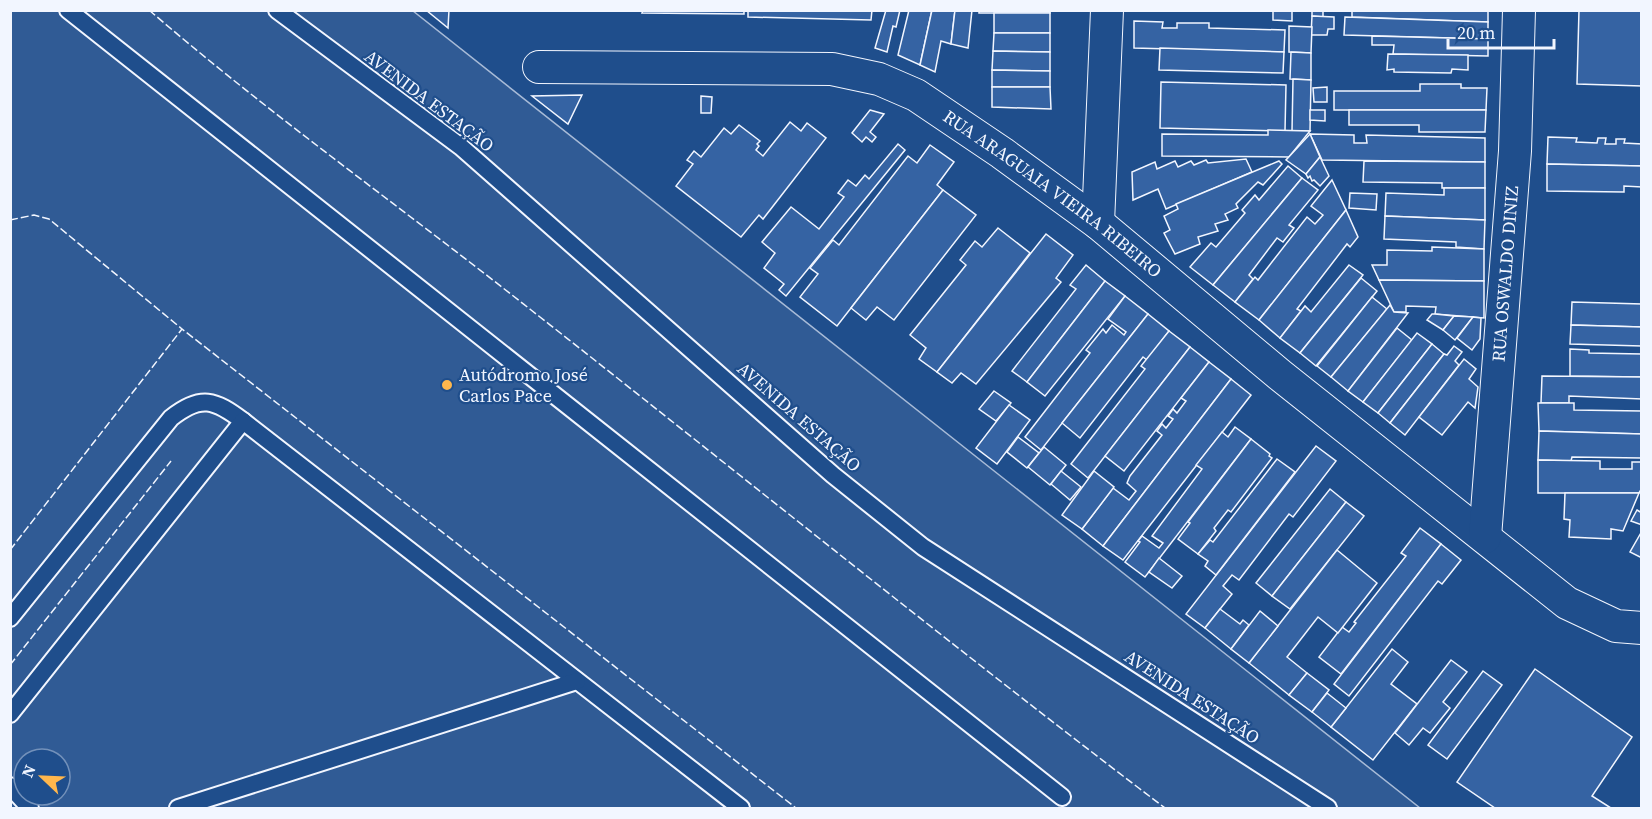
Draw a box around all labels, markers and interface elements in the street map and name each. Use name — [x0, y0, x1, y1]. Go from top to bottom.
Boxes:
scale bar — [1448, 12, 1554, 50]
text: 20 m — [1457, 20, 1495, 45]
street label: AVENIDA ESTAÇÃO — [359, 44, 499, 158]
street label: RUA ARAGUAIA VIEIRA RIBEIRO — [938, 104, 1167, 283]
street label: RUA OSWALDO DINIZ — [1486, 185, 1524, 363]
street label: AVENIDA ESTAÇÃO — [732, 356, 867, 477]
place label: Autódromo José Carlos Pace — [459, 362, 588, 408]
marker: Autódromo José Carlos Pace — [440, 378, 454, 392]
street label: AVENIDA ESTAÇÃO — [1120, 643, 1265, 750]
north arrow — [12, 747, 72, 807]
text: N — [16, 761, 41, 781]

